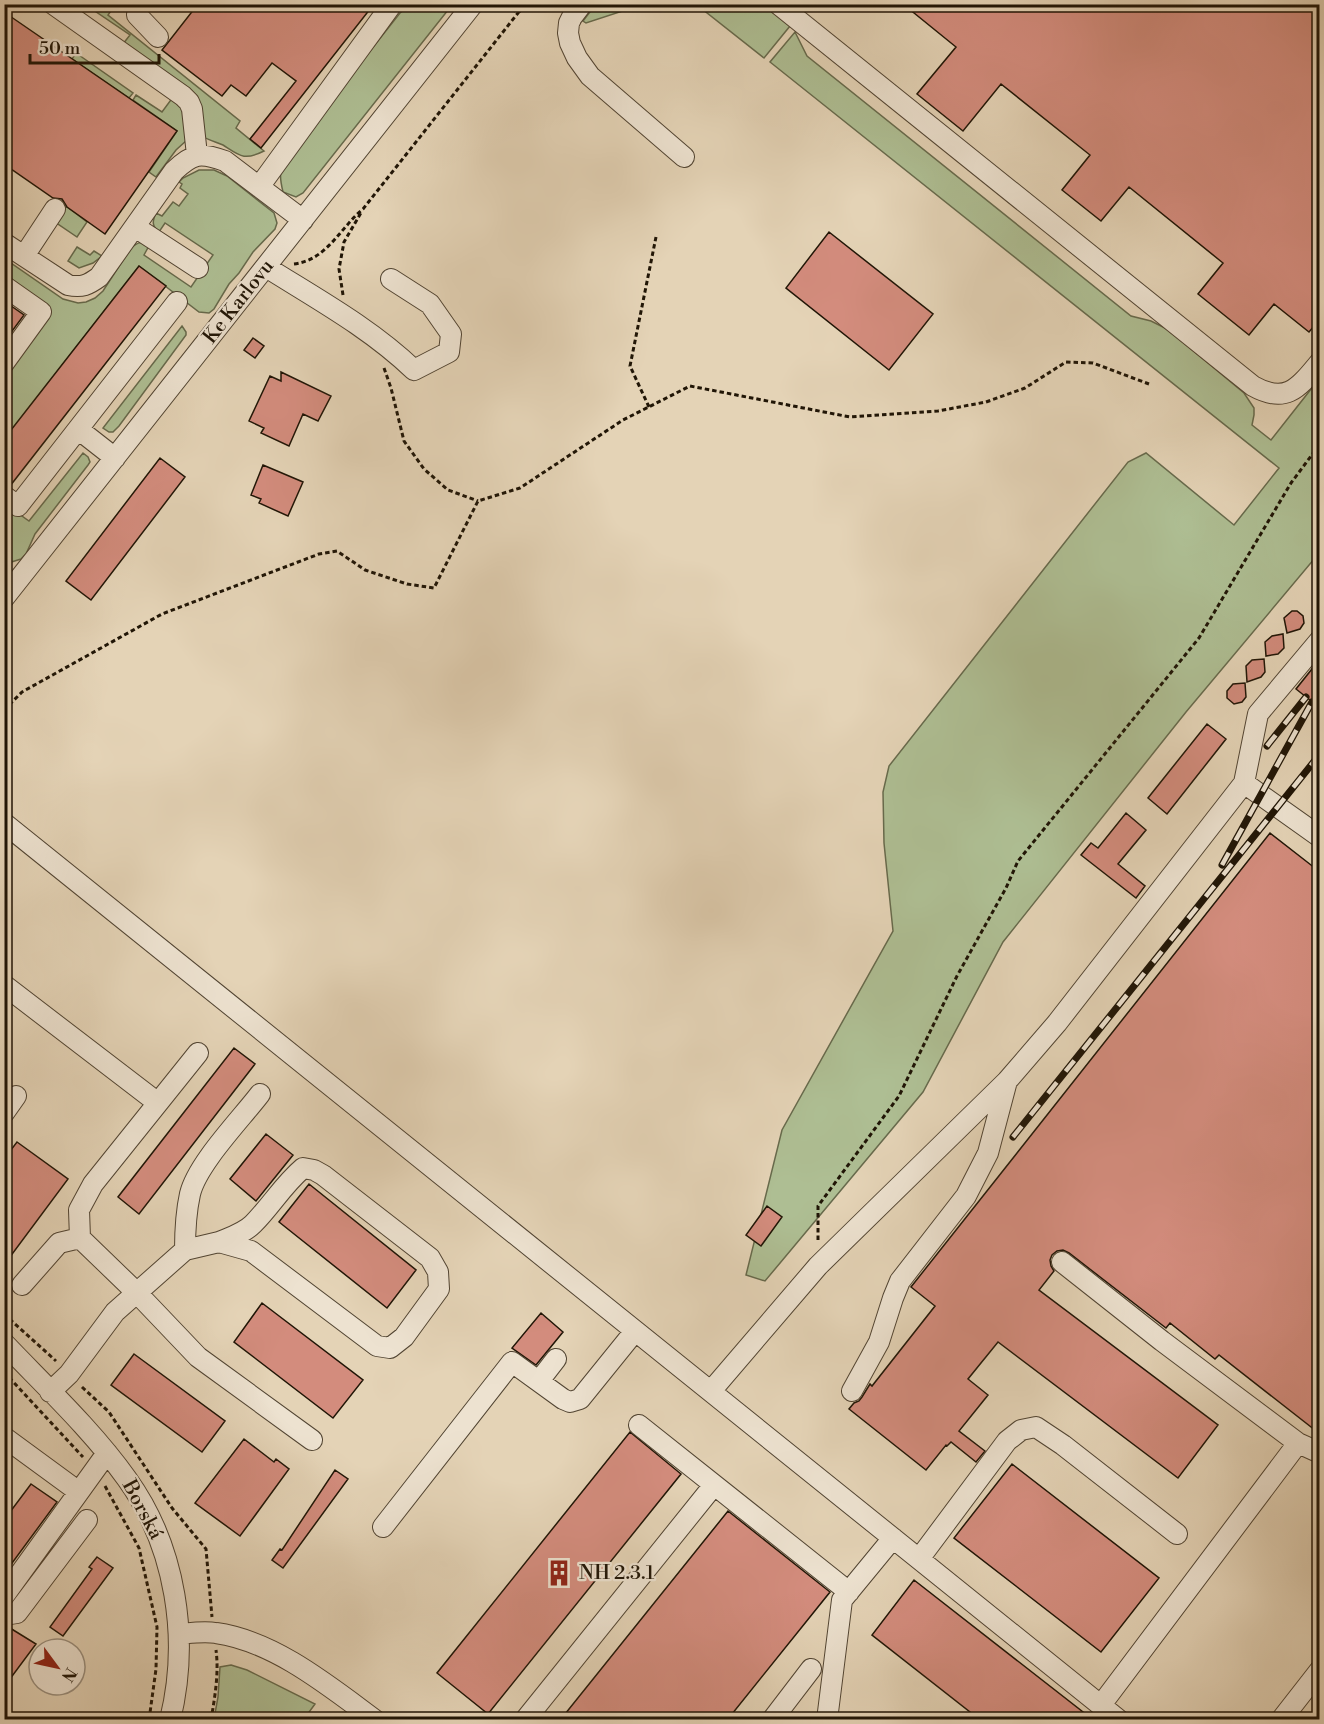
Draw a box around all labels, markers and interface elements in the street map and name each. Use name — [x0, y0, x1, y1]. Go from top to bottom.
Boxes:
scale bar — [30, 27, 159, 65]
text: 50 m — [39, 37, 81, 60]
street label: Ke Karlovu — [198, 254, 280, 349]
street label: Borská — [115, 1475, 168, 1545]
building icon: NH 2.3.1 — [544, 1558, 574, 1588]
place label: NH 2.3.1 — [579, 1561, 655, 1586]
north arrow — [27, 1637, 87, 1697]
text: N — [57, 1664, 81, 1686]

